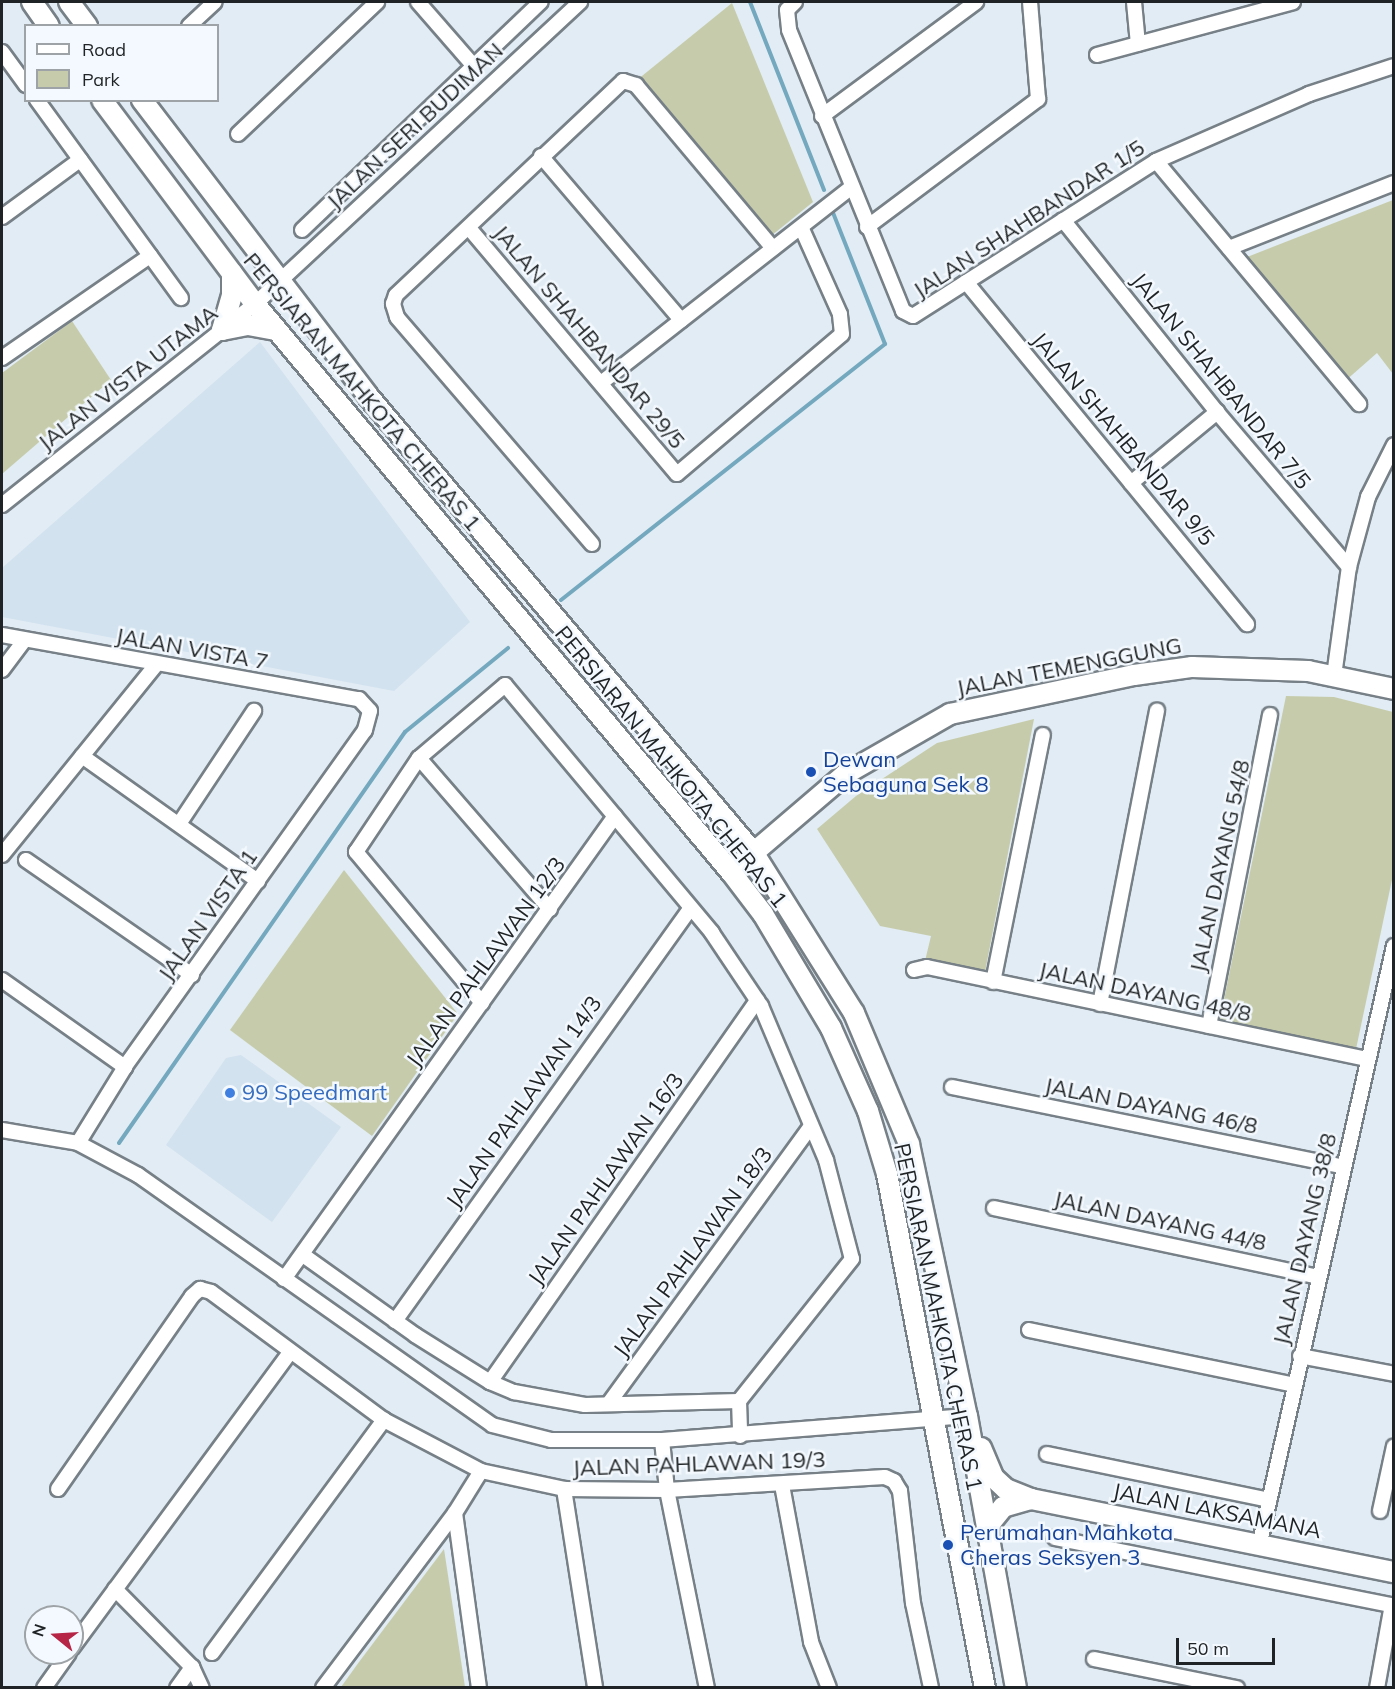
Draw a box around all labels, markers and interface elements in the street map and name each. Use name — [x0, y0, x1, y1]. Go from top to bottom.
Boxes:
legend — [24, 24, 219, 102]
street label: JALAN SERI BUDIMAN — [321, 37, 509, 215]
text: Road — [82, 38, 126, 61]
text: Park — [82, 68, 120, 91]
street label: JALAN SHAHBANDAR 1/5 — [908, 134, 1150, 304]
street label: JALAN SHAHBANDAR 29/5 — [488, 220, 690, 454]
street label: PERSIARAN MAHKOTA CHERAS 1 — [238, 248, 486, 536]
street label: JALAN SHAHBANDAR 7/5 — [1126, 268, 1316, 494]
street label: JALAN VISTA UTAMA — [33, 300, 223, 456]
street label: JALAN SHAHBANDAR 9/5 — [1026, 327, 1220, 551]
street label: PERSIARAN MAHKOTA CHERAS 1 — [549, 621, 793, 913]
street label: JALAN VISTA 7 — [114, 623, 270, 675]
street label: JALAN TEMENGGUNG — [954, 632, 1184, 702]
place label: Dewan Sebaguna Sek 8 — [823, 746, 989, 798]
street label: JALAN DAYANG 54/8 — [1185, 757, 1255, 975]
marker: Dewan Sebaguna Sek 8 — [804, 765, 818, 779]
street label: JALAN VISTA 1 — [153, 844, 263, 986]
street label: JALAN PAHLAWAN 12/3 — [401, 852, 571, 1072]
street label: JALAN DAYANG 48/8 — [1036, 957, 1254, 1027]
street label: JALAN PAHLAWAN 14/3 — [441, 991, 607, 1213]
street label: JALAN PAHLAWAN 16/3 — [523, 1068, 689, 1290]
street label: JALAN DAYANG 46/8 — [1042, 1072, 1260, 1140]
place label: 99 Speedmart — [242, 1080, 387, 1106]
marker: 99 Speedmart — [223, 1086, 237, 1100]
street label: JALAN DAYANG 38/8 — [1268, 1131, 1342, 1347]
street label: PERSIARAN MAHKOTA CHERAS 1 — [888, 1141, 988, 1493]
street label: JALAN PAHLAWAN 18/3 — [608, 1142, 778, 1362]
street label: JALAN DAYANG 44/8 — [1051, 1186, 1269, 1256]
street label: JALAN PAHLAWAN 19/3 — [572, 1446, 826, 1482]
street label: JALAN LAKSAMANA — [1110, 1478, 1324, 1544]
place label: Perumahan Mahkota Cheras Seksyen 3 — [960, 1519, 1173, 1570]
marker: Perumahan Mahkota Cheras Seksyen 3 — [941, 1538, 955, 1552]
north arrow — [24, 1605, 84, 1665]
text: N — [27, 1621, 50, 1639]
scale bar — [1179, 1626, 1278, 1664]
text: 50 m — [1187, 1637, 1229, 1660]

